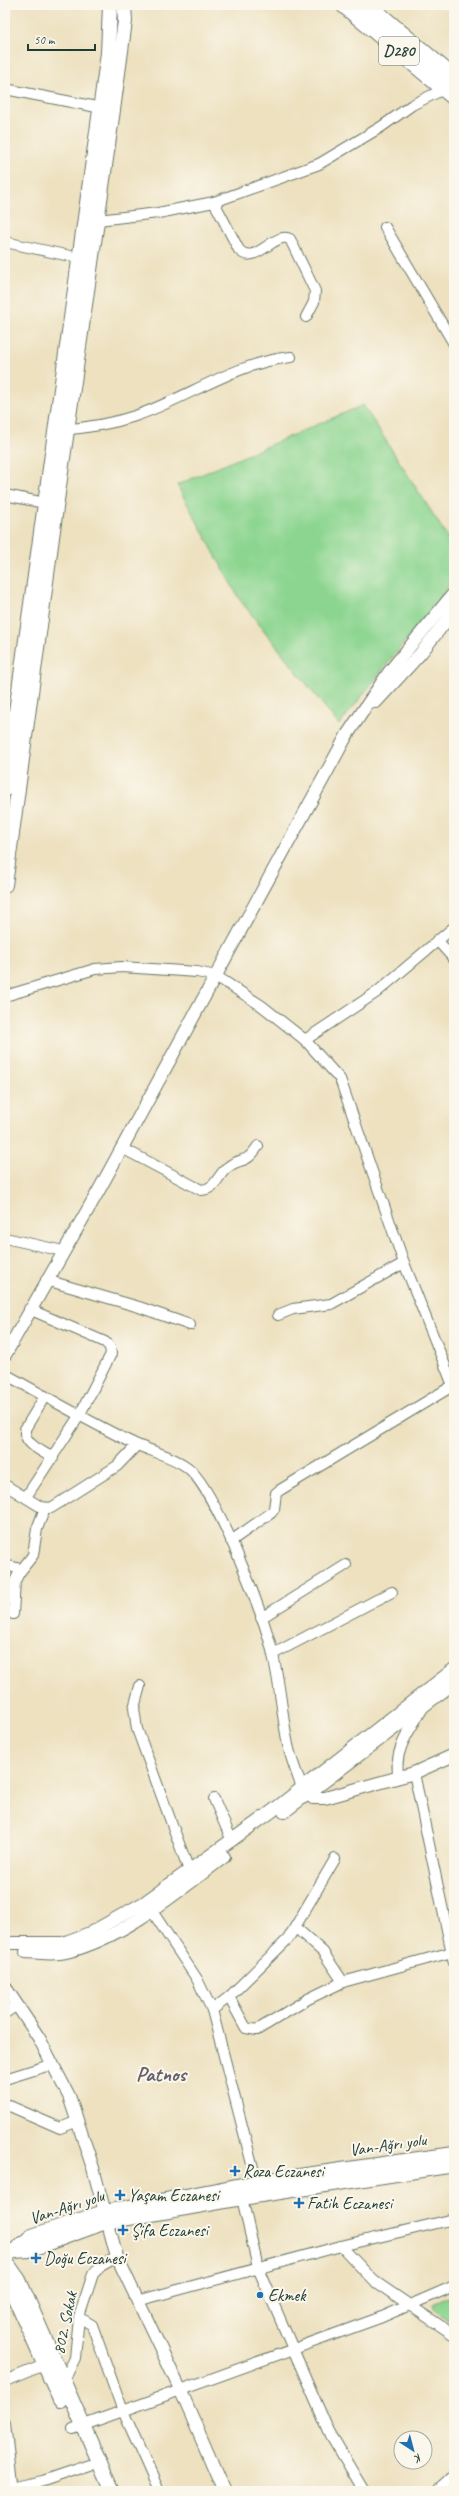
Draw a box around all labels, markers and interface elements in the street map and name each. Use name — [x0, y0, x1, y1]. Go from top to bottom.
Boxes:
scale bar — [28, 26, 95, 52]
text: 50 m — [34, 32, 56, 48]
road number: D280 — [379, 37, 419, 65]
district label: Patnos — [136, 2061, 189, 2087]
street label: Van-Ağrı yolu — [348, 2129, 429, 2161]
place label: Roza Eczanesi — [243, 2161, 326, 2182]
marker: Roza Eczanesi — [230, 2166, 240, 2176]
street label: Van-Ağrı yolu — [27, 2185, 109, 2229]
place label: Yaşam Eczanesi — [128, 2185, 221, 2206]
marker: Yaşam Eczanesi — [115, 2190, 125, 2200]
place label: Fatih Eczanesi — [307, 2193, 394, 2214]
marker: Fatih Eczanesi — [294, 2198, 304, 2208]
place label: Şifa Eczanesi — [131, 2220, 210, 2241]
marker: Şifa Eczanesi — [118, 2225, 128, 2235]
place label: Doğu Eczanesi — [44, 2248, 128, 2269]
marker: Doğu Eczanesi — [31, 2253, 41, 2263]
place label: Ekmek — [268, 2285, 307, 2306]
street label: 802. Sokak — [48, 2288, 82, 2356]
marker: Ekmek — [255, 2290, 265, 2300]
north arrow — [393, 2430, 433, 2470]
text: K — [411, 2451, 425, 2467]

